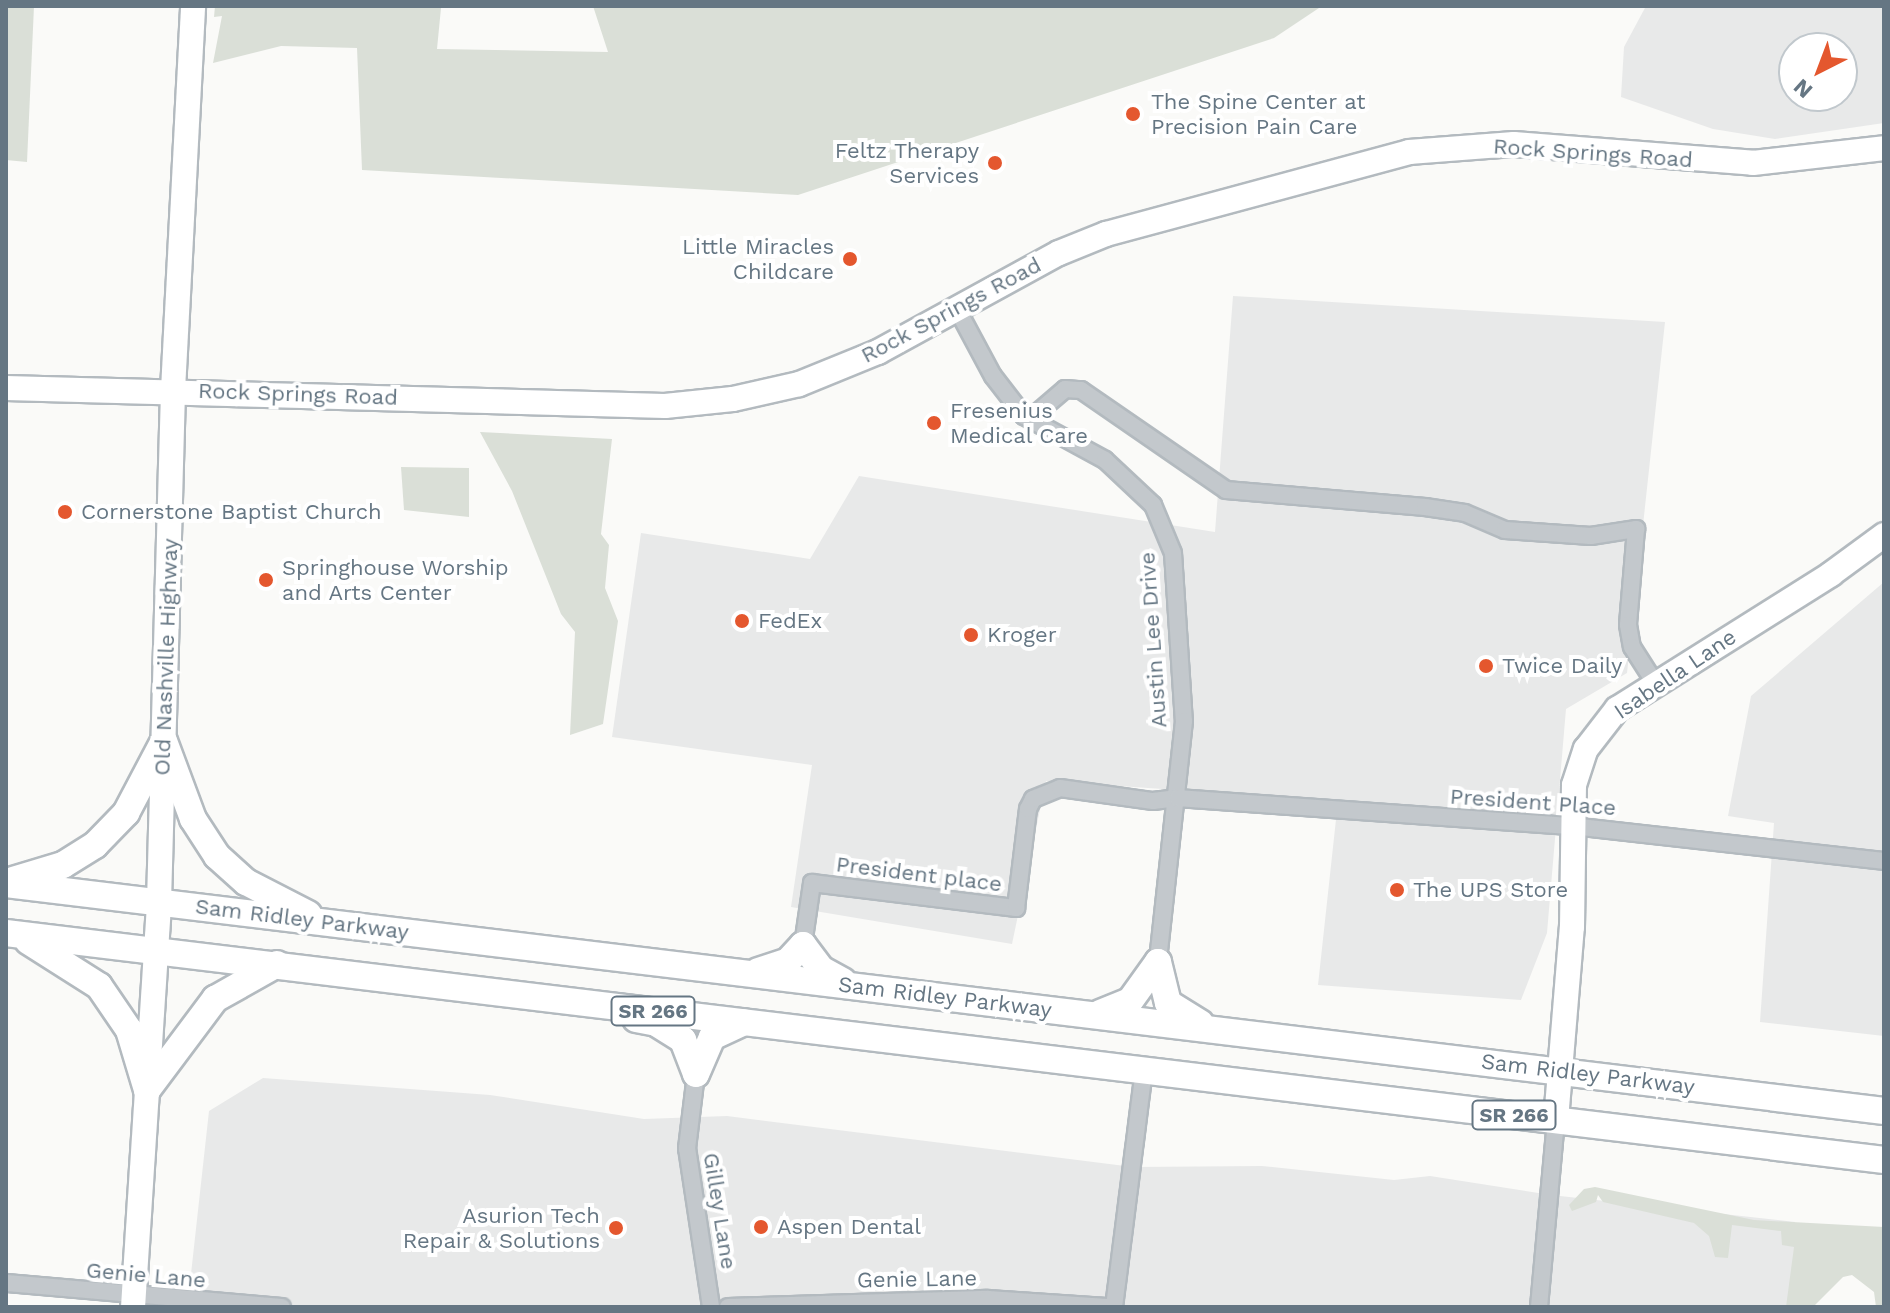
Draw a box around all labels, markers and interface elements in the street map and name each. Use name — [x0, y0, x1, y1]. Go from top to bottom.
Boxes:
north arrow — [1778, 32, 1858, 112]
text: N — [1789, 74, 1817, 103]
place label: The Spine Center at Precision Pain Care — [1151, 88, 1366, 140]
marker: The Spine Center at Precision Pain Care — [1122, 103, 1144, 125]
street label: Rock Springs Road — [1492, 133, 1694, 173]
place label: Feltz Therapy Services — [834, 137, 979, 188]
marker: Feltz Therapy Services — [986, 154, 1004, 172]
place label: Little Miracles Childcare — [682, 233, 834, 284]
marker: Little Miracles Childcare — [841, 250, 859, 268]
street label: Rock Springs Road — [856, 251, 1046, 369]
street label: Rock Springs Road — [197, 377, 399, 411]
place label: Fresenius Medical Care — [950, 397, 1089, 448]
marker: Fresenius Medical Care — [925, 414, 943, 432]
place label: Cornerstone Baptist Church — [81, 499, 382, 525]
marker: Cornerstone Baptist Church — [56, 503, 74, 521]
street label: Old Nashville Highway — [149, 538, 183, 776]
street label: Austin Lee Drive — [1134, 551, 1172, 729]
place label: Springhouse Worship and Arts Center — [282, 554, 509, 606]
marker: Springhouse Worship and Arts Center — [257, 571, 275, 589]
place label: FedEx — [758, 608, 822, 634]
marker: FedEx — [733, 612, 751, 630]
place label: Kroger — [987, 622, 1057, 648]
street label: Isabella Lane — [1609, 623, 1741, 725]
marker: Kroger — [962, 626, 980, 644]
place label: Twice Daily — [1502, 653, 1622, 679]
marker: Twice Daily — [1477, 657, 1495, 675]
street label: President Place — [1449, 783, 1617, 821]
street label: President place — [835, 851, 1003, 897]
place label: The UPS Store — [1413, 877, 1568, 903]
marker: The UPS Store — [1388, 881, 1406, 899]
street label: Sam Ridley Parkway — [194, 893, 410, 945]
street label: Sam Ridley Parkway — [837, 971, 1053, 1023]
road number: SR 266 — [609, 995, 697, 1027]
street label: Sam Ridley Parkway — [1480, 1048, 1696, 1100]
road number: SR 266 — [1470, 1099, 1558, 1131]
street label: Gilley Lane — [698, 1151, 742, 1271]
place label: Asurion Tech Repair & Solutions — [402, 1202, 600, 1254]
place label: Aspen Dental — [777, 1214, 921, 1240]
marker: Aspen Dental — [752, 1218, 770, 1236]
marker: Asurion Tech Repair & Solutions — [607, 1219, 625, 1237]
street label: Genie Lane — [85, 1257, 207, 1293]
street label: Genie Lane — [857, 1265, 977, 1293]

